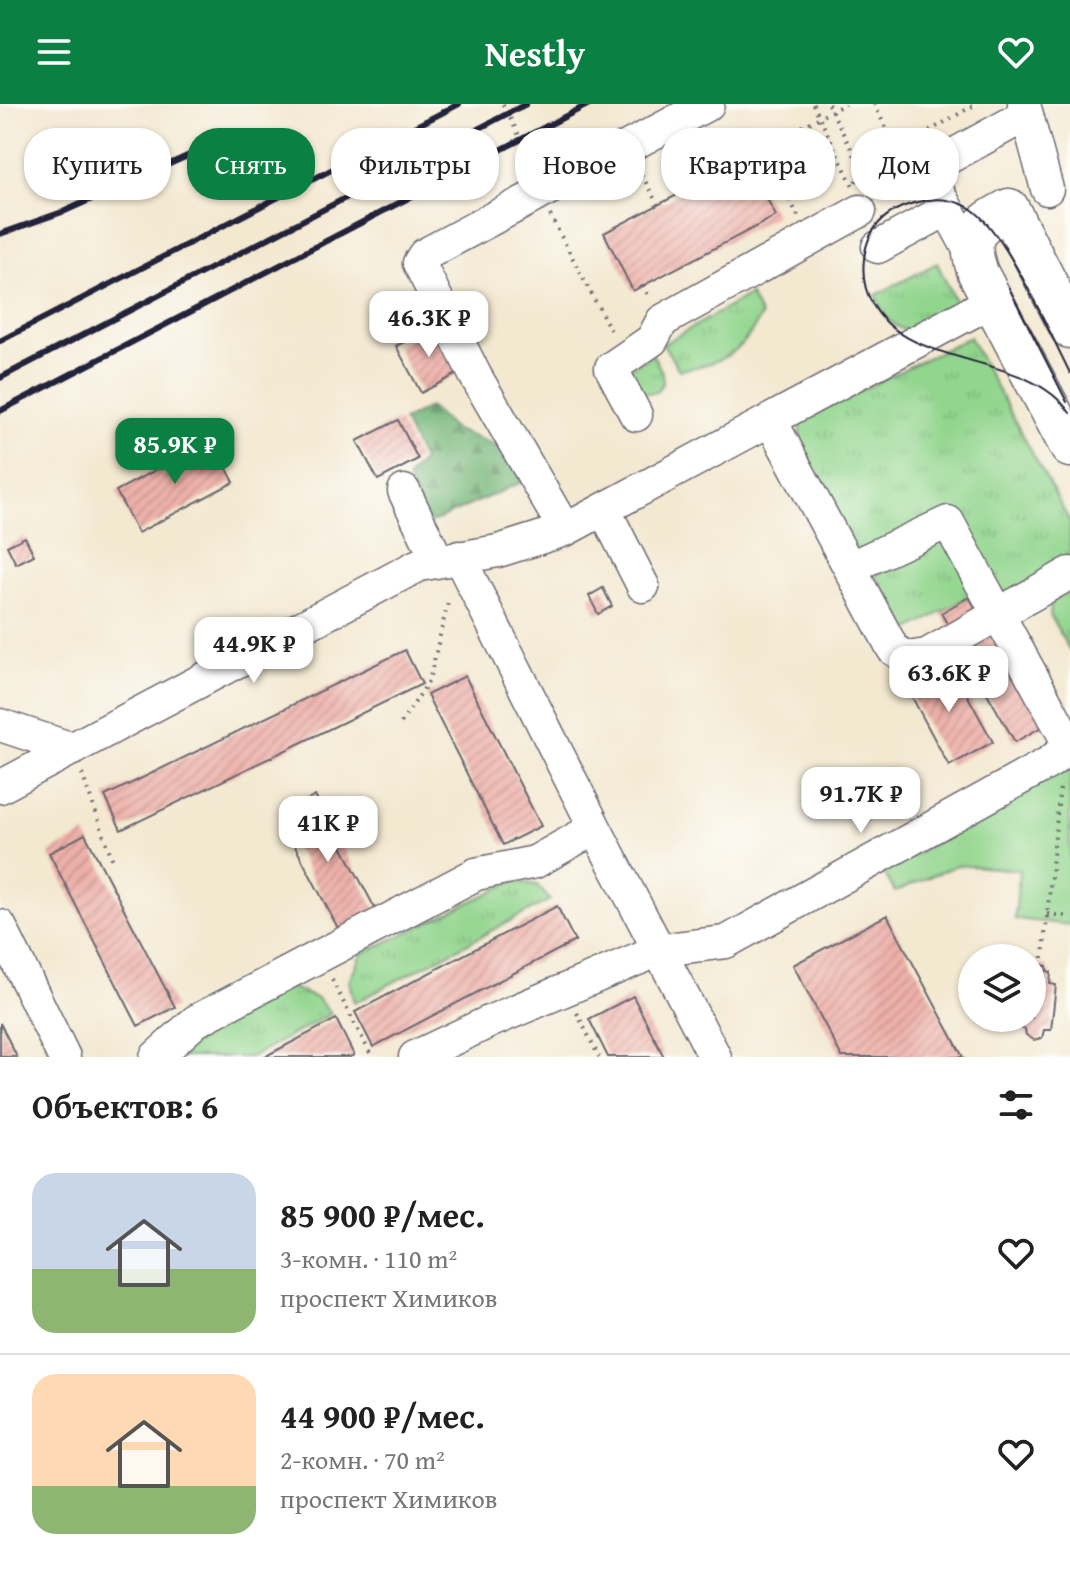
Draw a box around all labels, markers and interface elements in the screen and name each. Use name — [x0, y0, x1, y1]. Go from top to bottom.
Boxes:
text: Nestly — [485, 26, 585, 79]
icon: menu — [32, 30, 76, 74]
icon: heart — [994, 30, 1038, 74]
chip: Купить — [24, 128, 171, 200]
chip: Снять — [187, 128, 315, 200]
chip: Фильтры — [331, 128, 499, 200]
chip: Новое — [515, 128, 645, 200]
chip: Квартира — [661, 128, 835, 200]
chip: Дом — [851, 128, 959, 200]
pin: 46.3K ₽ — [355, 291, 503, 359]
text: 46.3K ₽ — [387, 297, 471, 336]
pin: 85.9K ₽ — [101, 418, 249, 486]
text: 85.9K ₽ — [133, 424, 217, 463]
pin: 44.9K ₽ — [180, 617, 328, 685]
text: 44.9K ₽ — [212, 623, 296, 662]
pin: 63.6K ₽ — [875, 646, 1023, 714]
text: 63.6K ₽ — [907, 652, 991, 691]
pin: 91.7K ₽ — [787, 767, 935, 835]
text: 91.7K ₽ — [819, 773, 903, 812]
pin: 41K ₽ — [272, 796, 384, 864]
text: 41K ₽ — [297, 802, 359, 841]
map controls — [958, 944, 1046, 1032]
button: layers — [958, 944, 1046, 1032]
text: Объектов: 6 — [32, 1081, 218, 1130]
icon: filters — [994, 1083, 1038, 1127]
text: 85 900 ₽/мес. — [280, 1190, 485, 1239]
icon: home — [96, 1205, 192, 1301]
icon: heart — [994, 1231, 1038, 1275]
text: 3-комн. · 110 m² — [280, 1239, 457, 1278]
text: проспект Химиков — [280, 1278, 497, 1317]
text: 44 900 ₽/мес. — [280, 1391, 485, 1440]
icon: home — [96, 1406, 192, 1502]
icon: heart — [994, 1432, 1038, 1476]
text: 2-комн. · 70 m² — [280, 1440, 445, 1479]
text: проспект Химиков — [280, 1479, 497, 1518]

